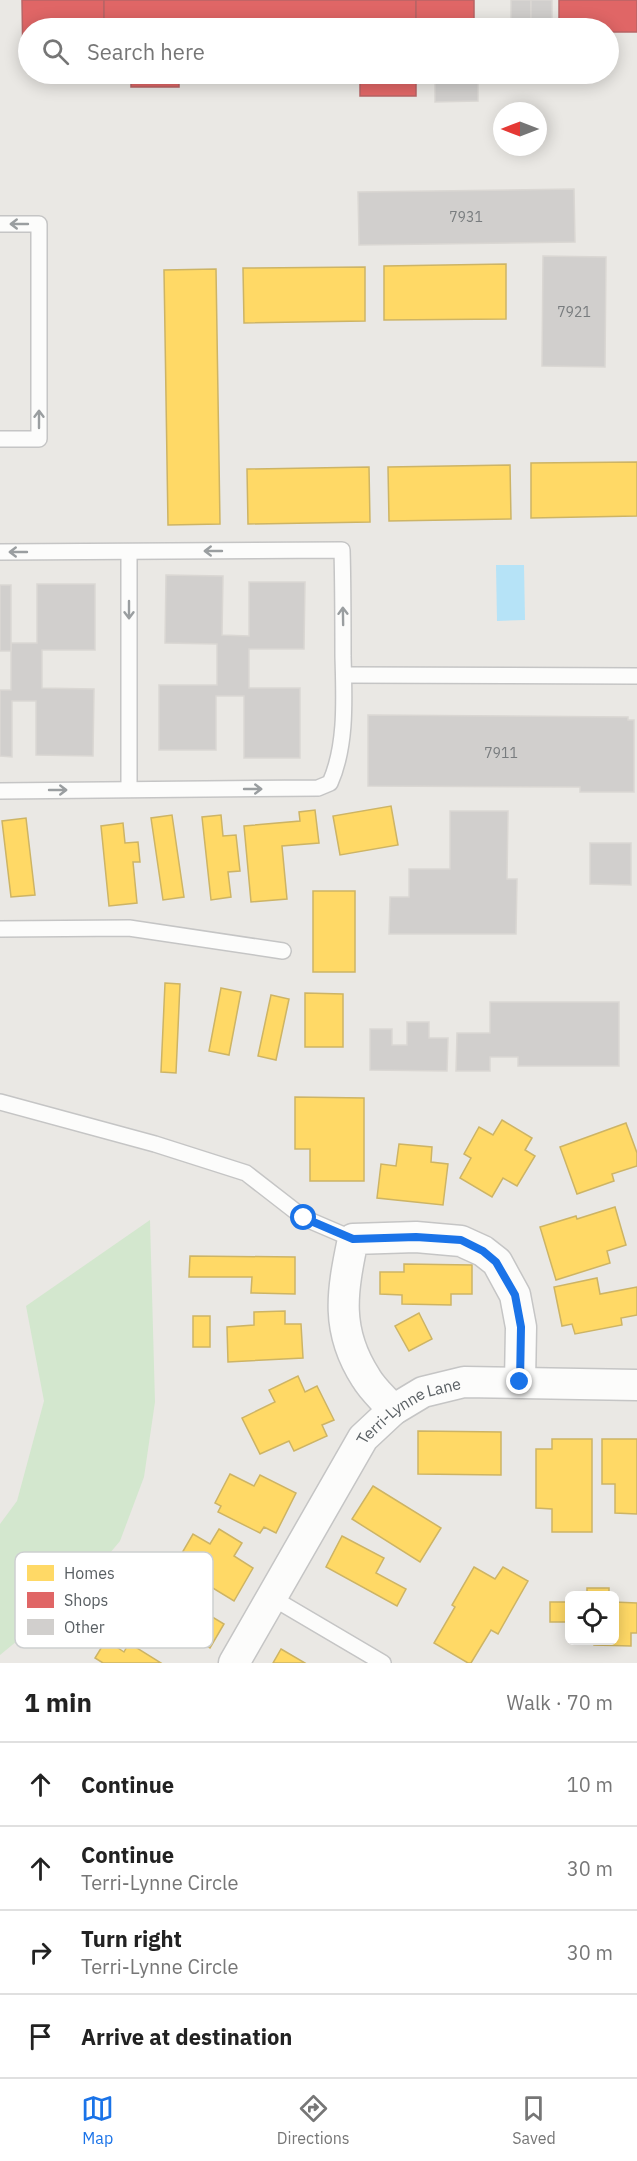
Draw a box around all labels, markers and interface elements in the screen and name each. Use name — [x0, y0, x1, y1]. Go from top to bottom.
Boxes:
search box — [18, 18, 619, 84]
icon: search — [39, 35, 72, 68]
text: Search here — [87, 37, 205, 66]
north arrow — [493, 102, 547, 156]
house number: 7931 — [449, 208, 483, 226]
one-way arrow — [9, 218, 29, 230]
house number: 7921 — [557, 303, 591, 321]
one-way arrow — [33, 410, 45, 430]
one-way arrow — [204, 545, 224, 557]
one-way arrow — [9, 546, 29, 558]
one-way arrow — [123, 600, 135, 620]
one-way arrow — [337, 607, 349, 627]
house number: 7911 — [484, 744, 518, 762]
one-way arrow — [243, 783, 263, 794]
one-way arrow — [48, 784, 68, 796]
route start — [290, 1204, 316, 1230]
route end — [506, 1368, 532, 1394]
street label: Terri-Lynne Lane — [352, 1373, 463, 1447]
legend — [15, 1552, 213, 1648]
text: Homes — [64, 1563, 115, 1583]
text: Shops — [64, 1590, 108, 1610]
map controls — [565, 1591, 619, 1645]
button: locate — [565, 1591, 619, 1645]
text: Other — [64, 1617, 105, 1637]
text: 1 min — [24, 1685, 92, 1719]
text: Walk · 70 m — [507, 1689, 613, 1716]
icon: ahead — [24, 1768, 57, 1801]
text: Continue — [81, 1770, 174, 1799]
text: 10 m — [567, 1771, 613, 1798]
text: Continue — [81, 1840, 174, 1869]
icon: ahead — [24, 1852, 57, 1885]
text: 30 m — [567, 1855, 613, 1882]
text: Terri-Lynne Circle — [81, 1869, 239, 1896]
text: Turn right — [81, 1924, 182, 1953]
icon: right — [24, 1936, 57, 1969]
text: 30 m — [567, 1939, 613, 1966]
text: Terri-Lynne Circle — [81, 1953, 239, 1980]
icon: arrive — [24, 2020, 57, 2053]
text: Arrive at destination — [81, 2022, 292, 2051]
tab: Map — [81, 2092, 114, 2148]
tab: Directions — [277, 2092, 350, 2148]
tab: Saved — [512, 2092, 556, 2148]

